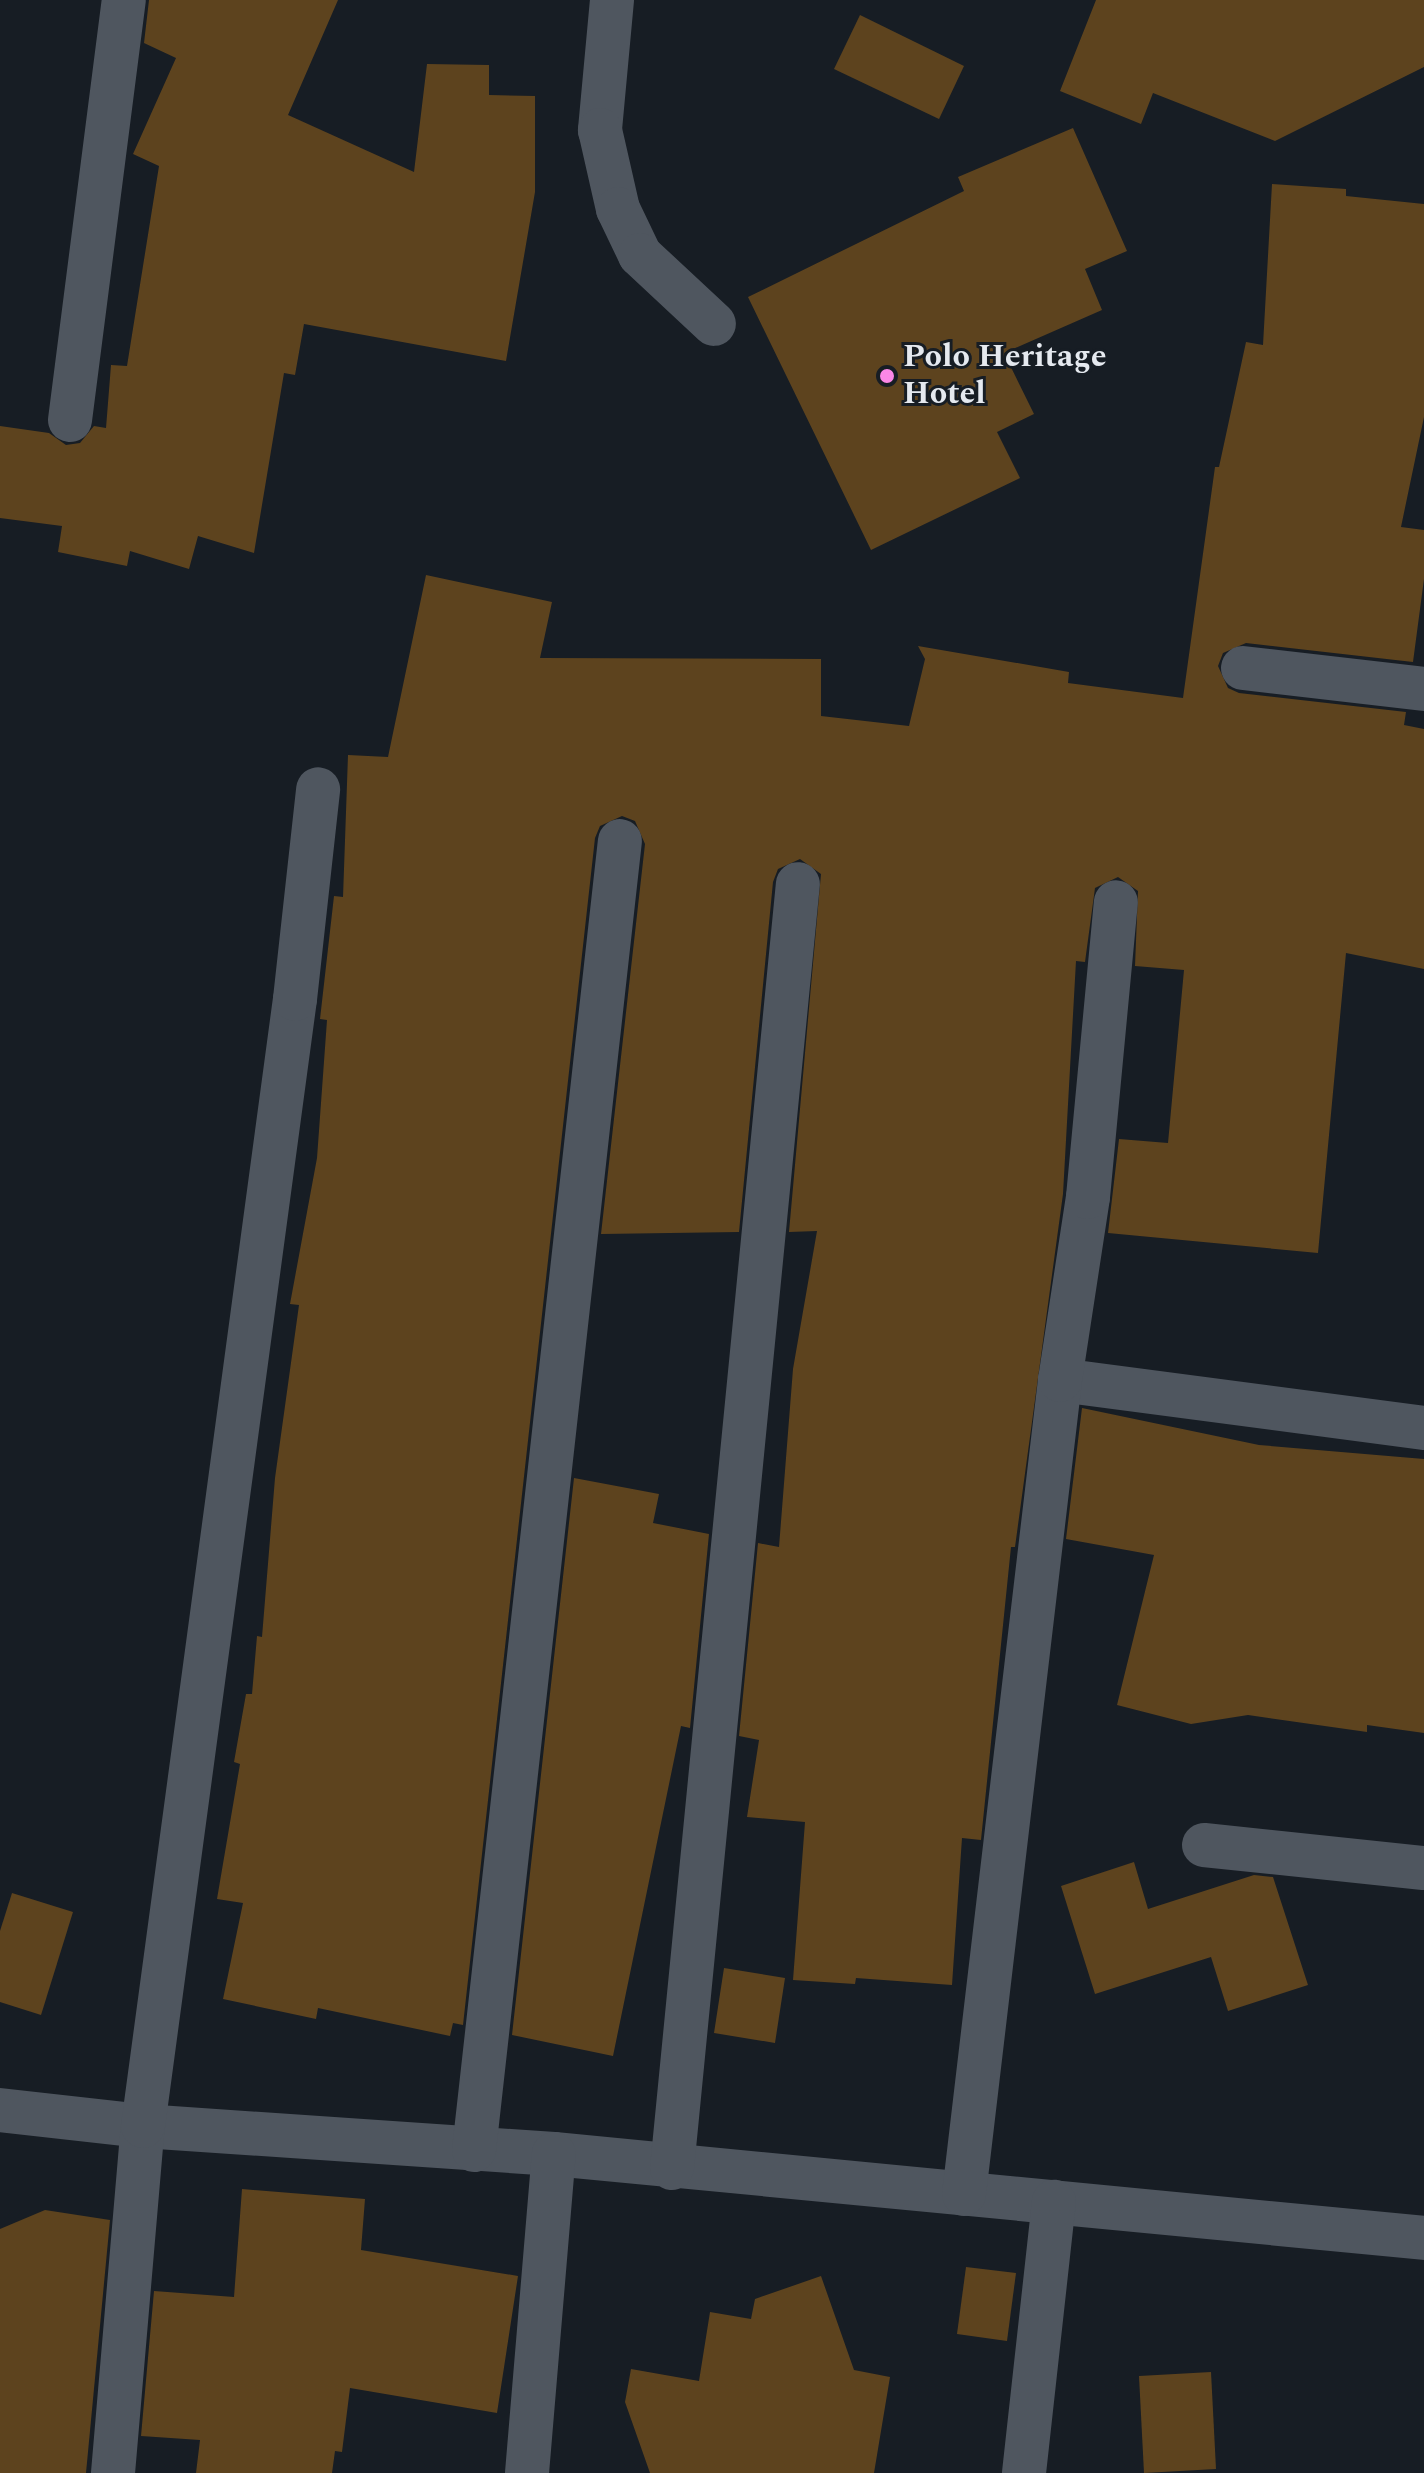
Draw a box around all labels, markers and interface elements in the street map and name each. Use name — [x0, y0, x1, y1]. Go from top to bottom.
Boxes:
place label: Polo Heritage Hotel — [903, 339, 1107, 414]
marker: Polo Heritage Hotel — [878, 367, 896, 385]

